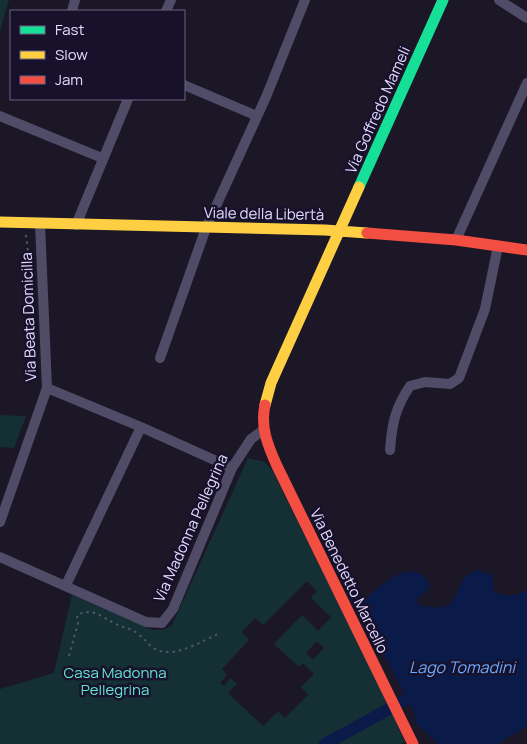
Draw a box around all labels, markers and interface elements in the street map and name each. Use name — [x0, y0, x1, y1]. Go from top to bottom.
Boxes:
legend — [10, 10, 185, 100]
text: Fast — [55, 19, 84, 40]
street label: Via Goffredo Mameli — [340, 43, 415, 177]
text: Slow — [55, 44, 88, 65]
text: Jam — [55, 69, 83, 90]
street label: Viale della Libertà — [204, 202, 324, 225]
street label: Via Beata Domicilla — [16, 252, 41, 382]
street label: Via Madonna Pellegrina — [148, 450, 233, 605]
street label: Via Benedetto Marcello — [305, 505, 394, 657]
water label: Lago Tomadini — [409, 656, 517, 678]
park label: Casa Madonna Pellegrina — [63, 662, 167, 700]

